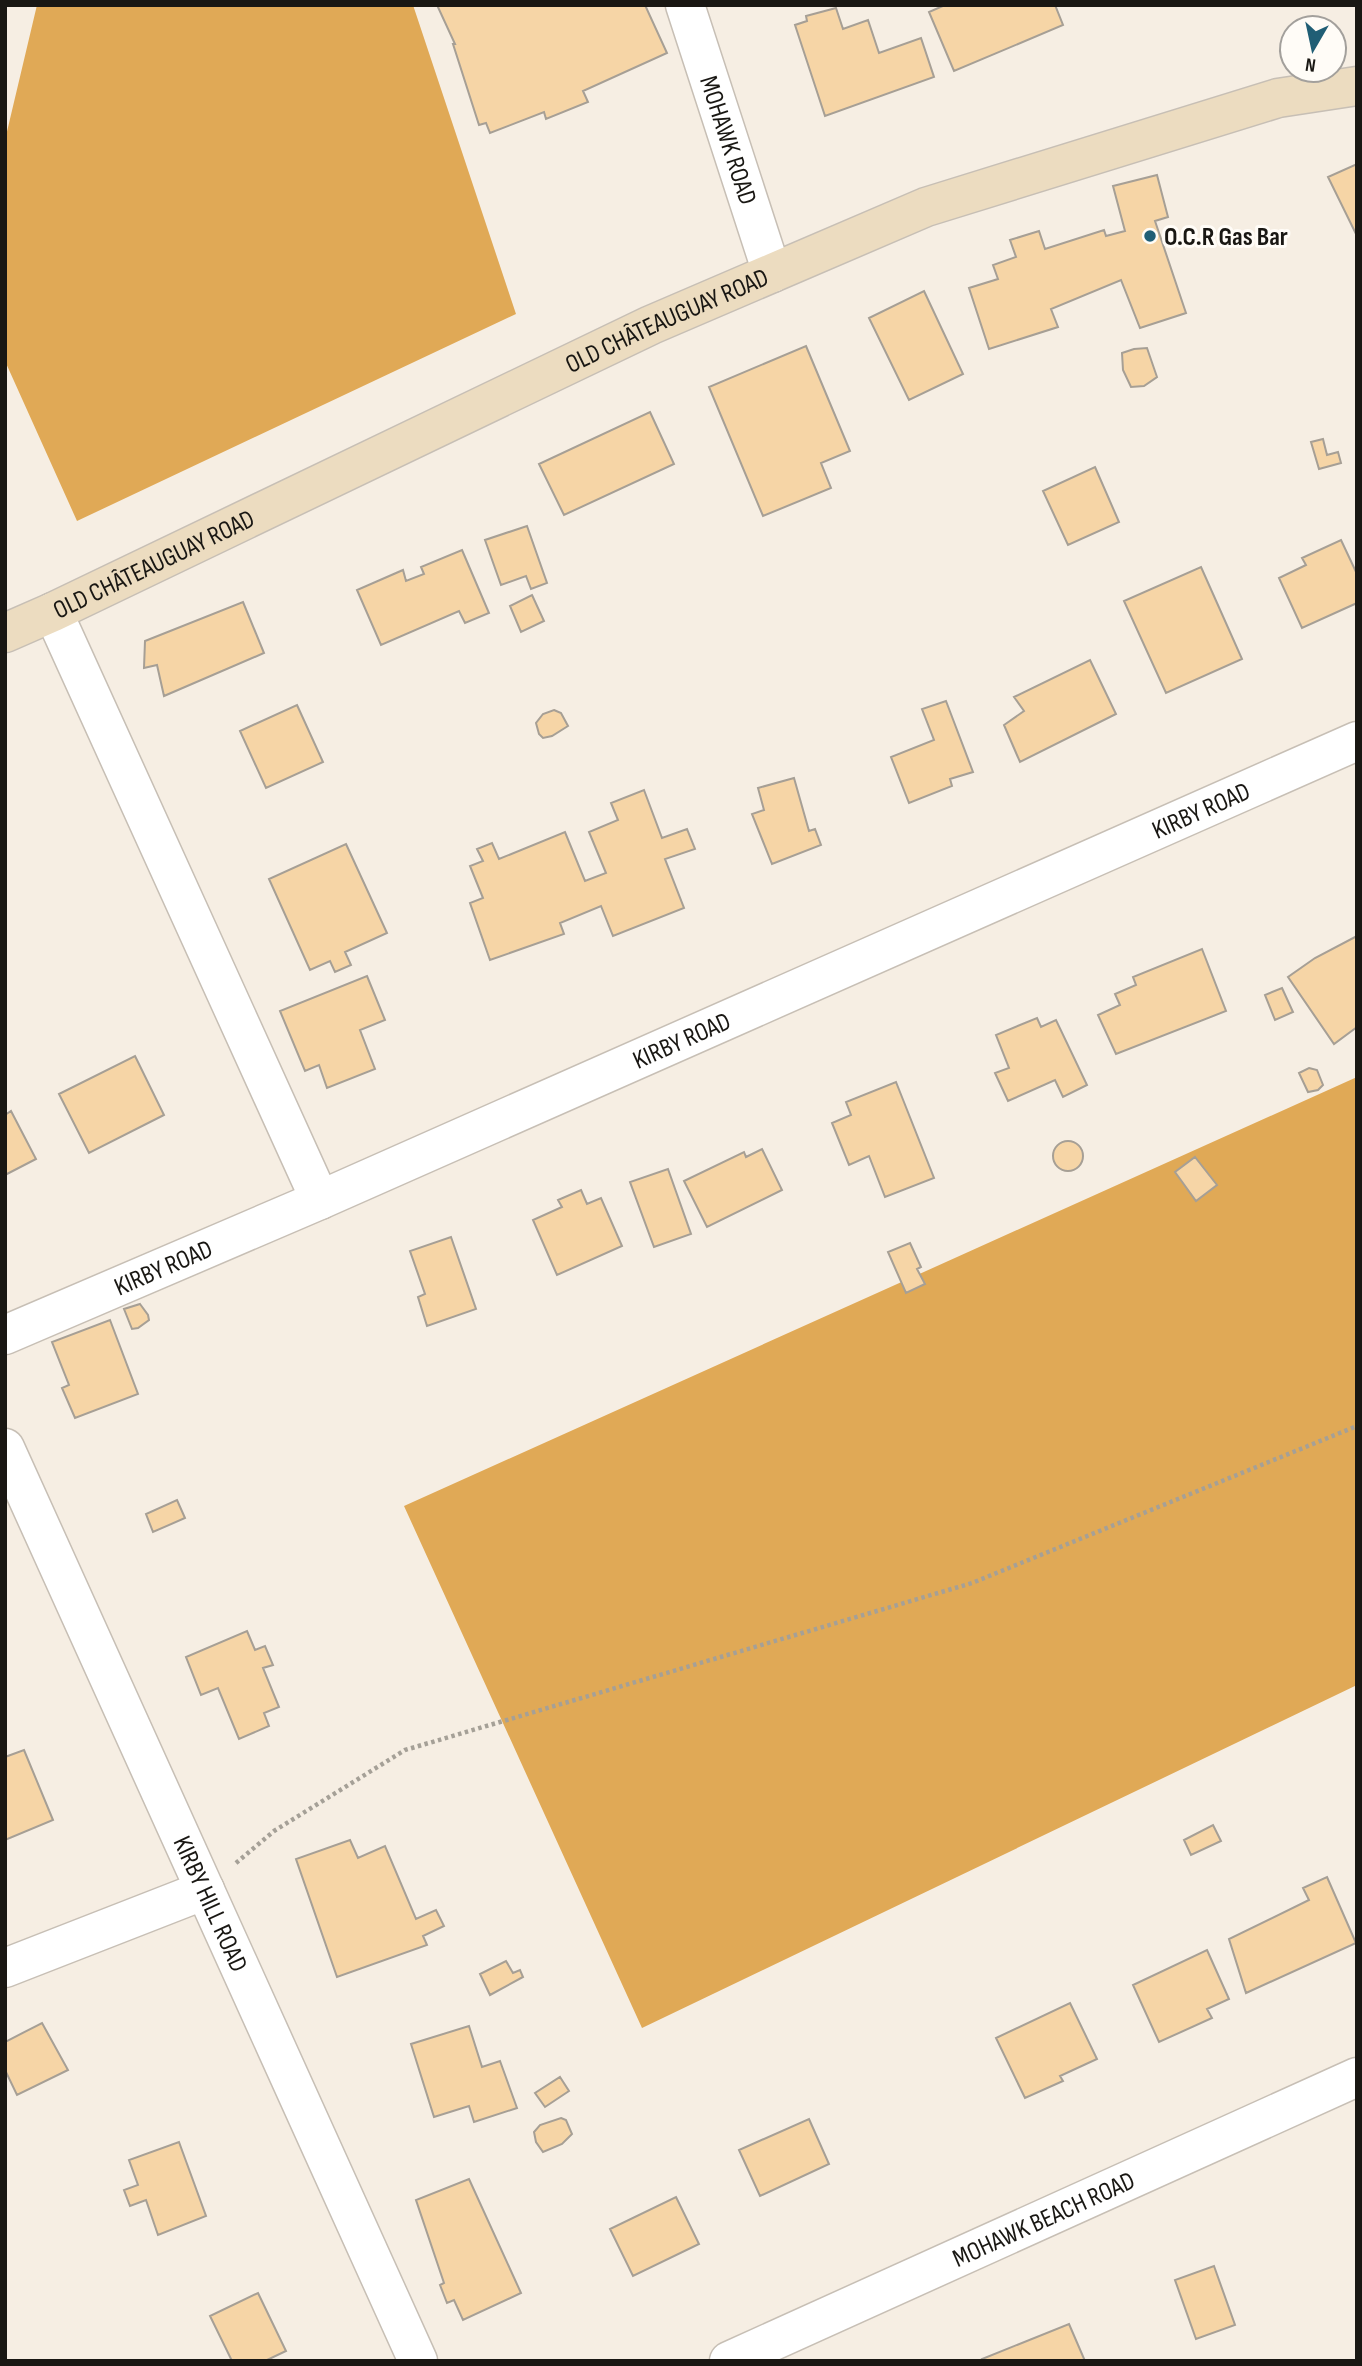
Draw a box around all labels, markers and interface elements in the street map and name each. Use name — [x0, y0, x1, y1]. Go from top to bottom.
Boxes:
north arrow — [1278, 14, 1348, 84]
text: N — [1304, 52, 1317, 76]
street label: MOHAWK ROAD — [692, 72, 763, 209]
place label: O.C.R Gas Bar — [1164, 222, 1288, 253]
marker: O.C.R Gas Bar — [1142, 228, 1158, 244]
street label: OLD CHÂTEAUGUAY ROAD — [561, 262, 774, 381]
street label: OLD CHÂTEAUGUAY ROAD — [49, 504, 260, 627]
street label: KIRBY ROAD — [1148, 776, 1255, 847]
street label: KIRBY ROAD — [628, 1006, 736, 1077]
street label: KIRBY ROAD — [110, 1234, 217, 1303]
street label: KIRBY HILL ROAD — [166, 1831, 254, 1977]
street label: MOHAWK BEACH ROAD — [948, 2166, 1140, 2275]

